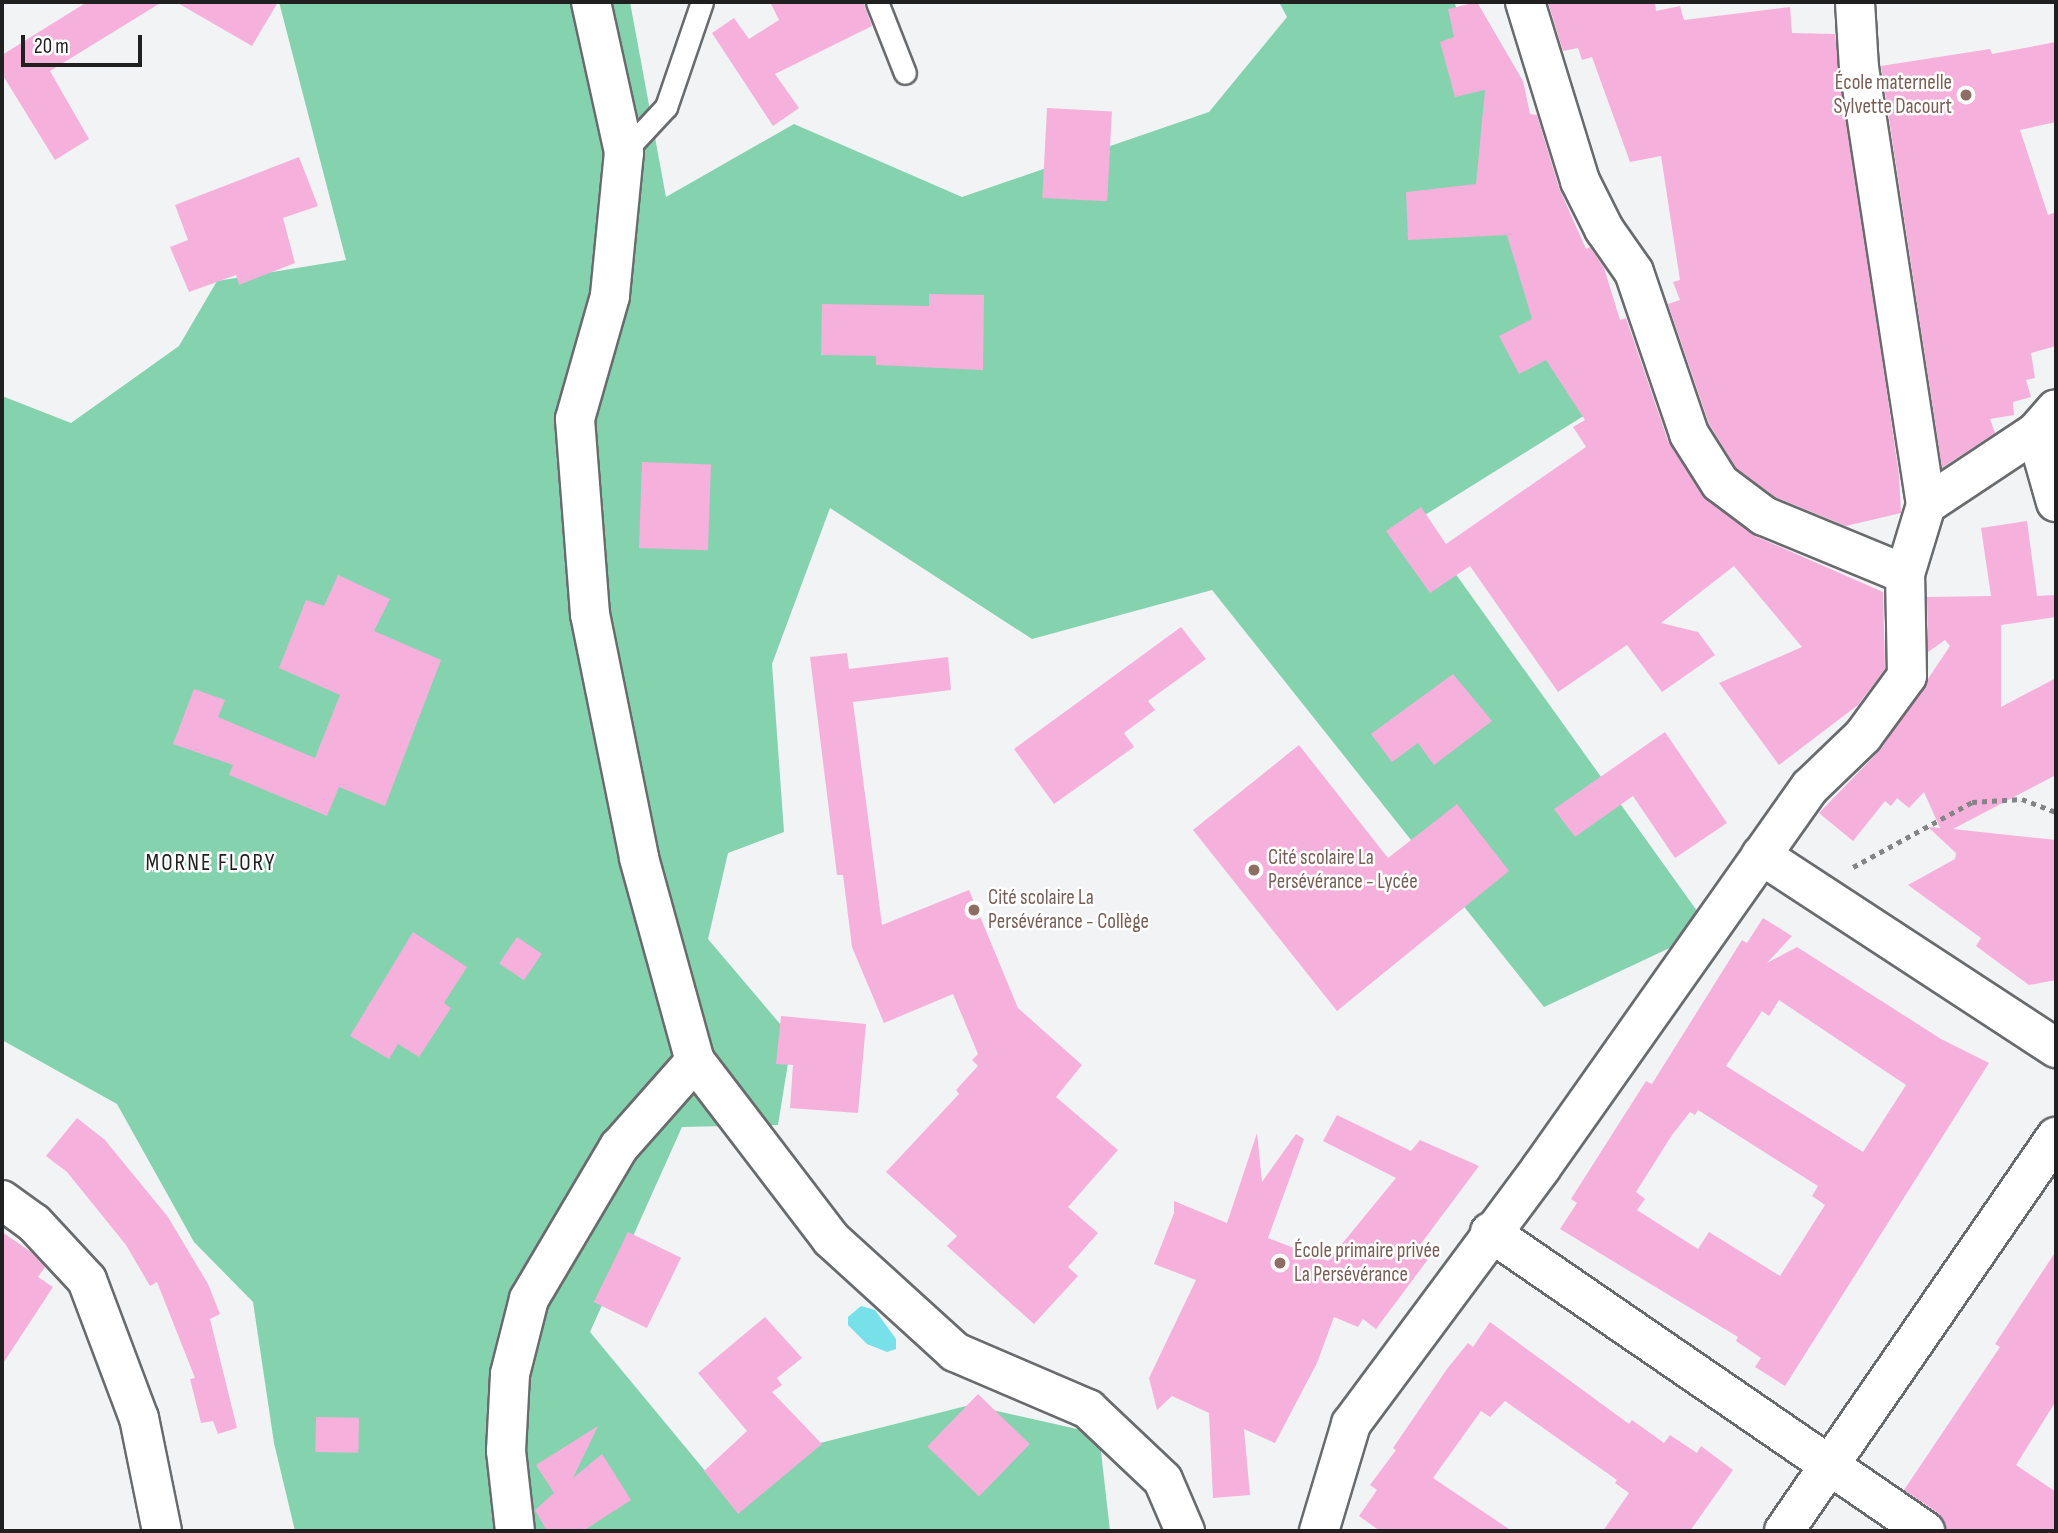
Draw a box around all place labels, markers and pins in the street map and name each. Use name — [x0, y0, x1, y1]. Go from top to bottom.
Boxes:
place label: École maternelle Sylvette Dacourt — [1834, 70, 1952, 120]
marker: École maternelle Sylvette Dacourt — [1958, 87, 1974, 103]
place label: Cité scolaire La Persévérance - Lycée — [1268, 845, 1418, 895]
marker: Cité scolaire La Persévérance - Lycée — [1246, 862, 1262, 878]
place label: Cité scolaire La Persévérance - Collège — [988, 885, 1149, 935]
marker: Cité scolaire La Persévérance - Collège — [966, 902, 982, 918]
place label: École primaire privée La Persévérance — [1294, 1238, 1440, 1288]
marker: École primaire privée La Persévérance — [1272, 1255, 1288, 1271]

